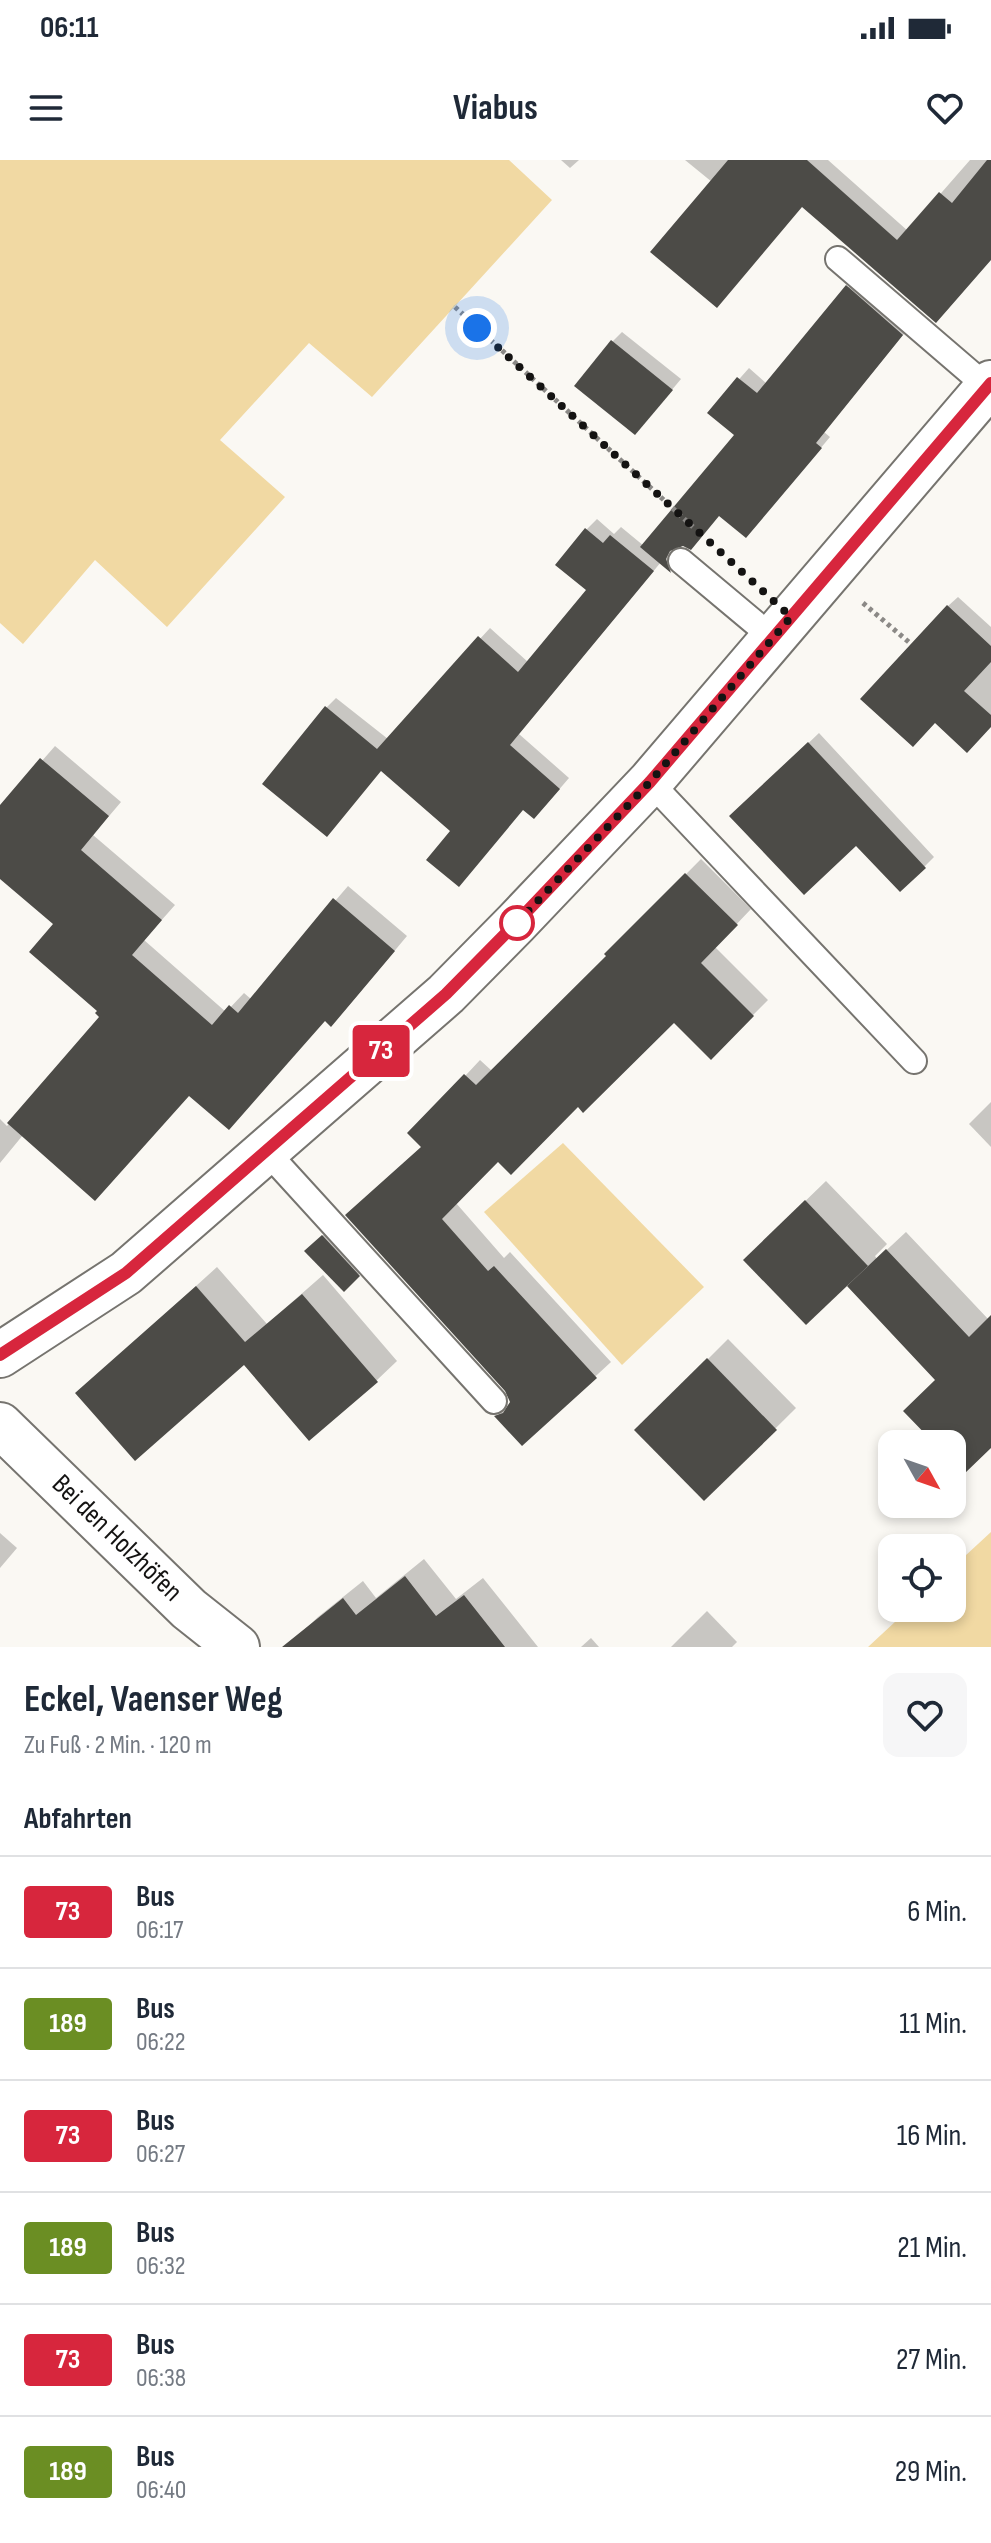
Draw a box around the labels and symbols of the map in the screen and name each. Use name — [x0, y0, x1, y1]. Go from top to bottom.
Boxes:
your location — [457, 308, 497, 348]
unlabelled marker — [500, 906, 534, 940]
line badge: 73 — [345, 1025, 417, 1077]
north arrow — [878, 1430, 966, 1518]
street label: Bei den Holzhöfen — [45, 1468, 189, 1608]

